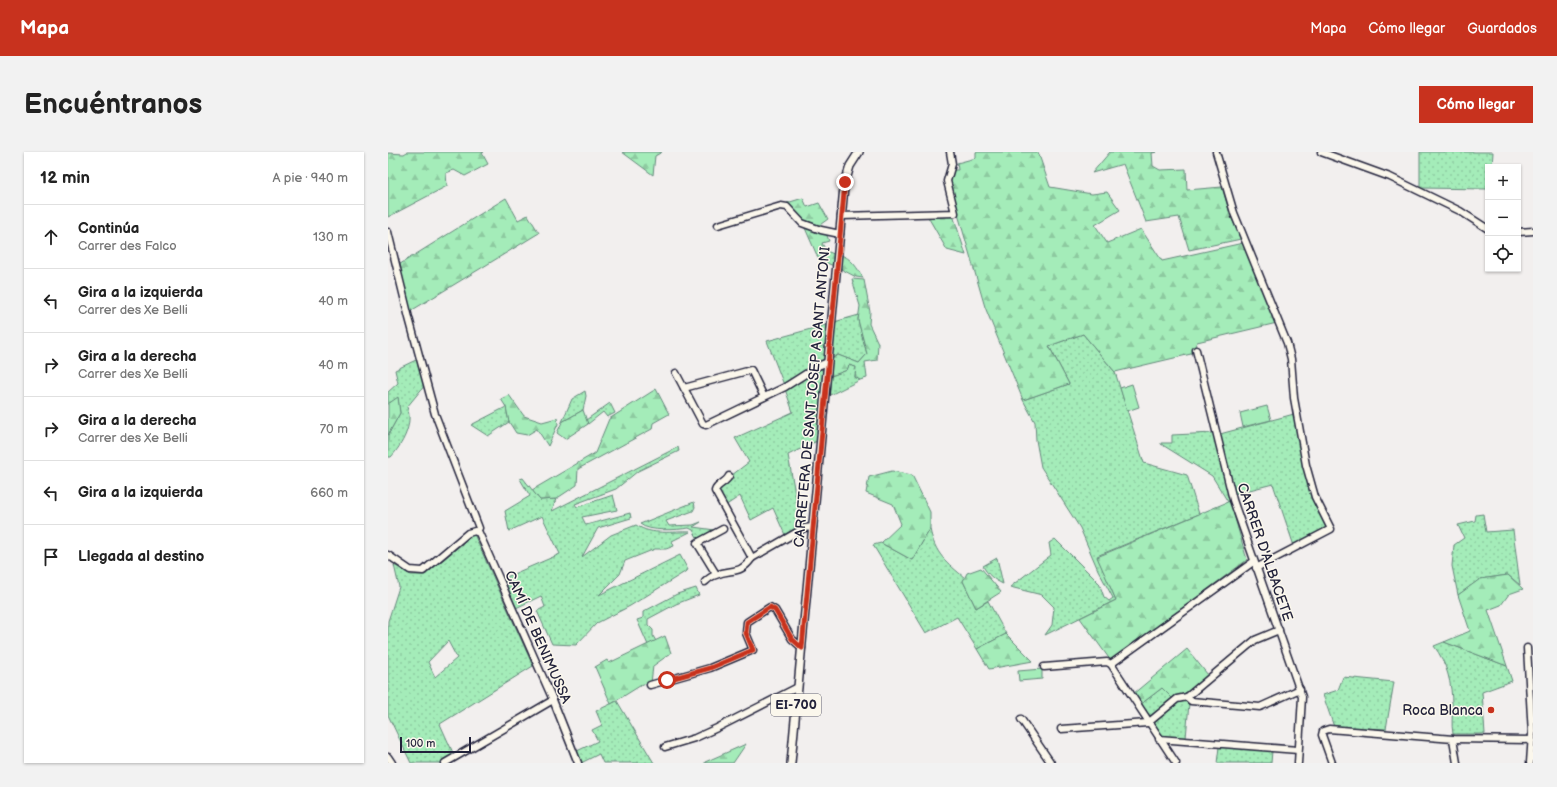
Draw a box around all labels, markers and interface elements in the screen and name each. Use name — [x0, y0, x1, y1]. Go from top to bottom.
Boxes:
text: Mapa — [20, 17, 69, 40]
text: Mapa — [1310, 20, 1346, 37]
text: Cómo llegar — [1368, 20, 1445, 37]
text: Guardados — [1467, 20, 1537, 37]
button: Cómo llegar — [1419, 86, 1533, 123]
text: Encuéntranos — [24, 88, 202, 121]
map controls — [1485, 164, 1521, 272]
button: + — [1485, 164, 1521, 200]
text: 12 min — [40, 168, 90, 188]
text: A pie · 940 m — [272, 170, 348, 186]
route end — [836, 173, 854, 191]
button: − — [1485, 200, 1521, 236]
text: Continúa — [78, 219, 139, 238]
icon: ahead — [40, 226, 62, 248]
text: 130 m — [313, 229, 348, 245]
button: locate — [1485, 236, 1521, 272]
text: Carrer des Falco — [78, 238, 177, 254]
street label: CARRETERA DE SANT JOSEP A SANT ANTONI — [790, 246, 834, 548]
text: Gira a la izquierda — [78, 283, 203, 302]
icon: left — [40, 290, 62, 312]
text: 40 m — [318, 293, 348, 309]
text: Carrer des Xe Belli — [78, 302, 188, 318]
text: Gira a la derecha — [78, 347, 197, 366]
icon: right — [40, 354, 62, 376]
text: 40 m — [318, 357, 348, 373]
text: Carrer des Xe Belli — [78, 366, 188, 382]
text: Gira a la derecha — [78, 411, 197, 430]
icon: right — [40, 418, 62, 440]
text: 70 m — [320, 421, 348, 437]
text: Carrer des Xe Belli — [78, 430, 188, 446]
street label: CARRER D'ALBACETE — [1233, 481, 1297, 623]
icon: left — [40, 482, 62, 504]
text: Gira a la izquierda — [78, 483, 203, 502]
text: 660 m — [310, 485, 348, 501]
icon: arrive — [40, 546, 62, 568]
text: Llegada al destino — [78, 547, 204, 566]
street label: CAMÍ DE BENIMUSSA — [501, 568, 576, 706]
route start — [658, 671, 676, 689]
road number: EI-700 — [771, 694, 821, 716]
place label: Roca Blanca — [1402, 702, 1483, 719]
marker: Roca Blanca — [1486, 705, 1496, 715]
scale bar — [400, 735, 471, 754]
text: 100 m — [406, 737, 435, 750]

